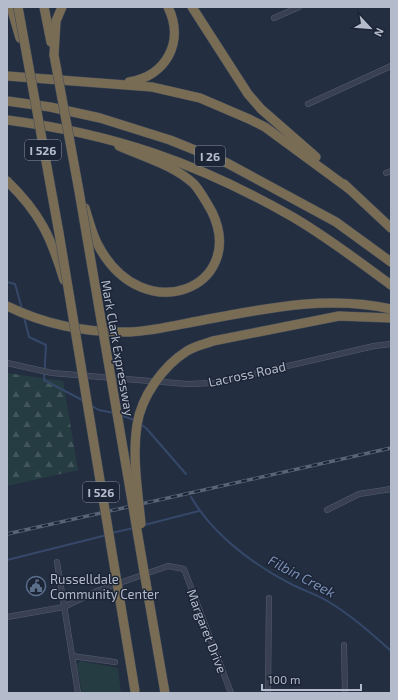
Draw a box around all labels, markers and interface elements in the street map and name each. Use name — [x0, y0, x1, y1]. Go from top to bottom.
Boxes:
north arrow — [350, 8, 390, 48]
text: N — [372, 26, 387, 39]
road number: I 526 — [25, 140, 61, 160]
road number: I 26 — [195, 146, 225, 166]
street label: Mark Clark Expressway — [98, 279, 138, 417]
street label: Lacross Road — [207, 358, 287, 390]
road number: I 526 — [83, 482, 119, 502]
water label: Filbin Creek — [266, 551, 338, 601]
place label: Russelldale Community Center — [50, 571, 159, 602]
public building icon: Russelldale Community Center — [25, 575, 47, 597]
street label: Margaret Drive — [184, 587, 230, 675]
scale bar — [262, 666, 361, 692]
text: 100 m — [268, 672, 300, 686]

